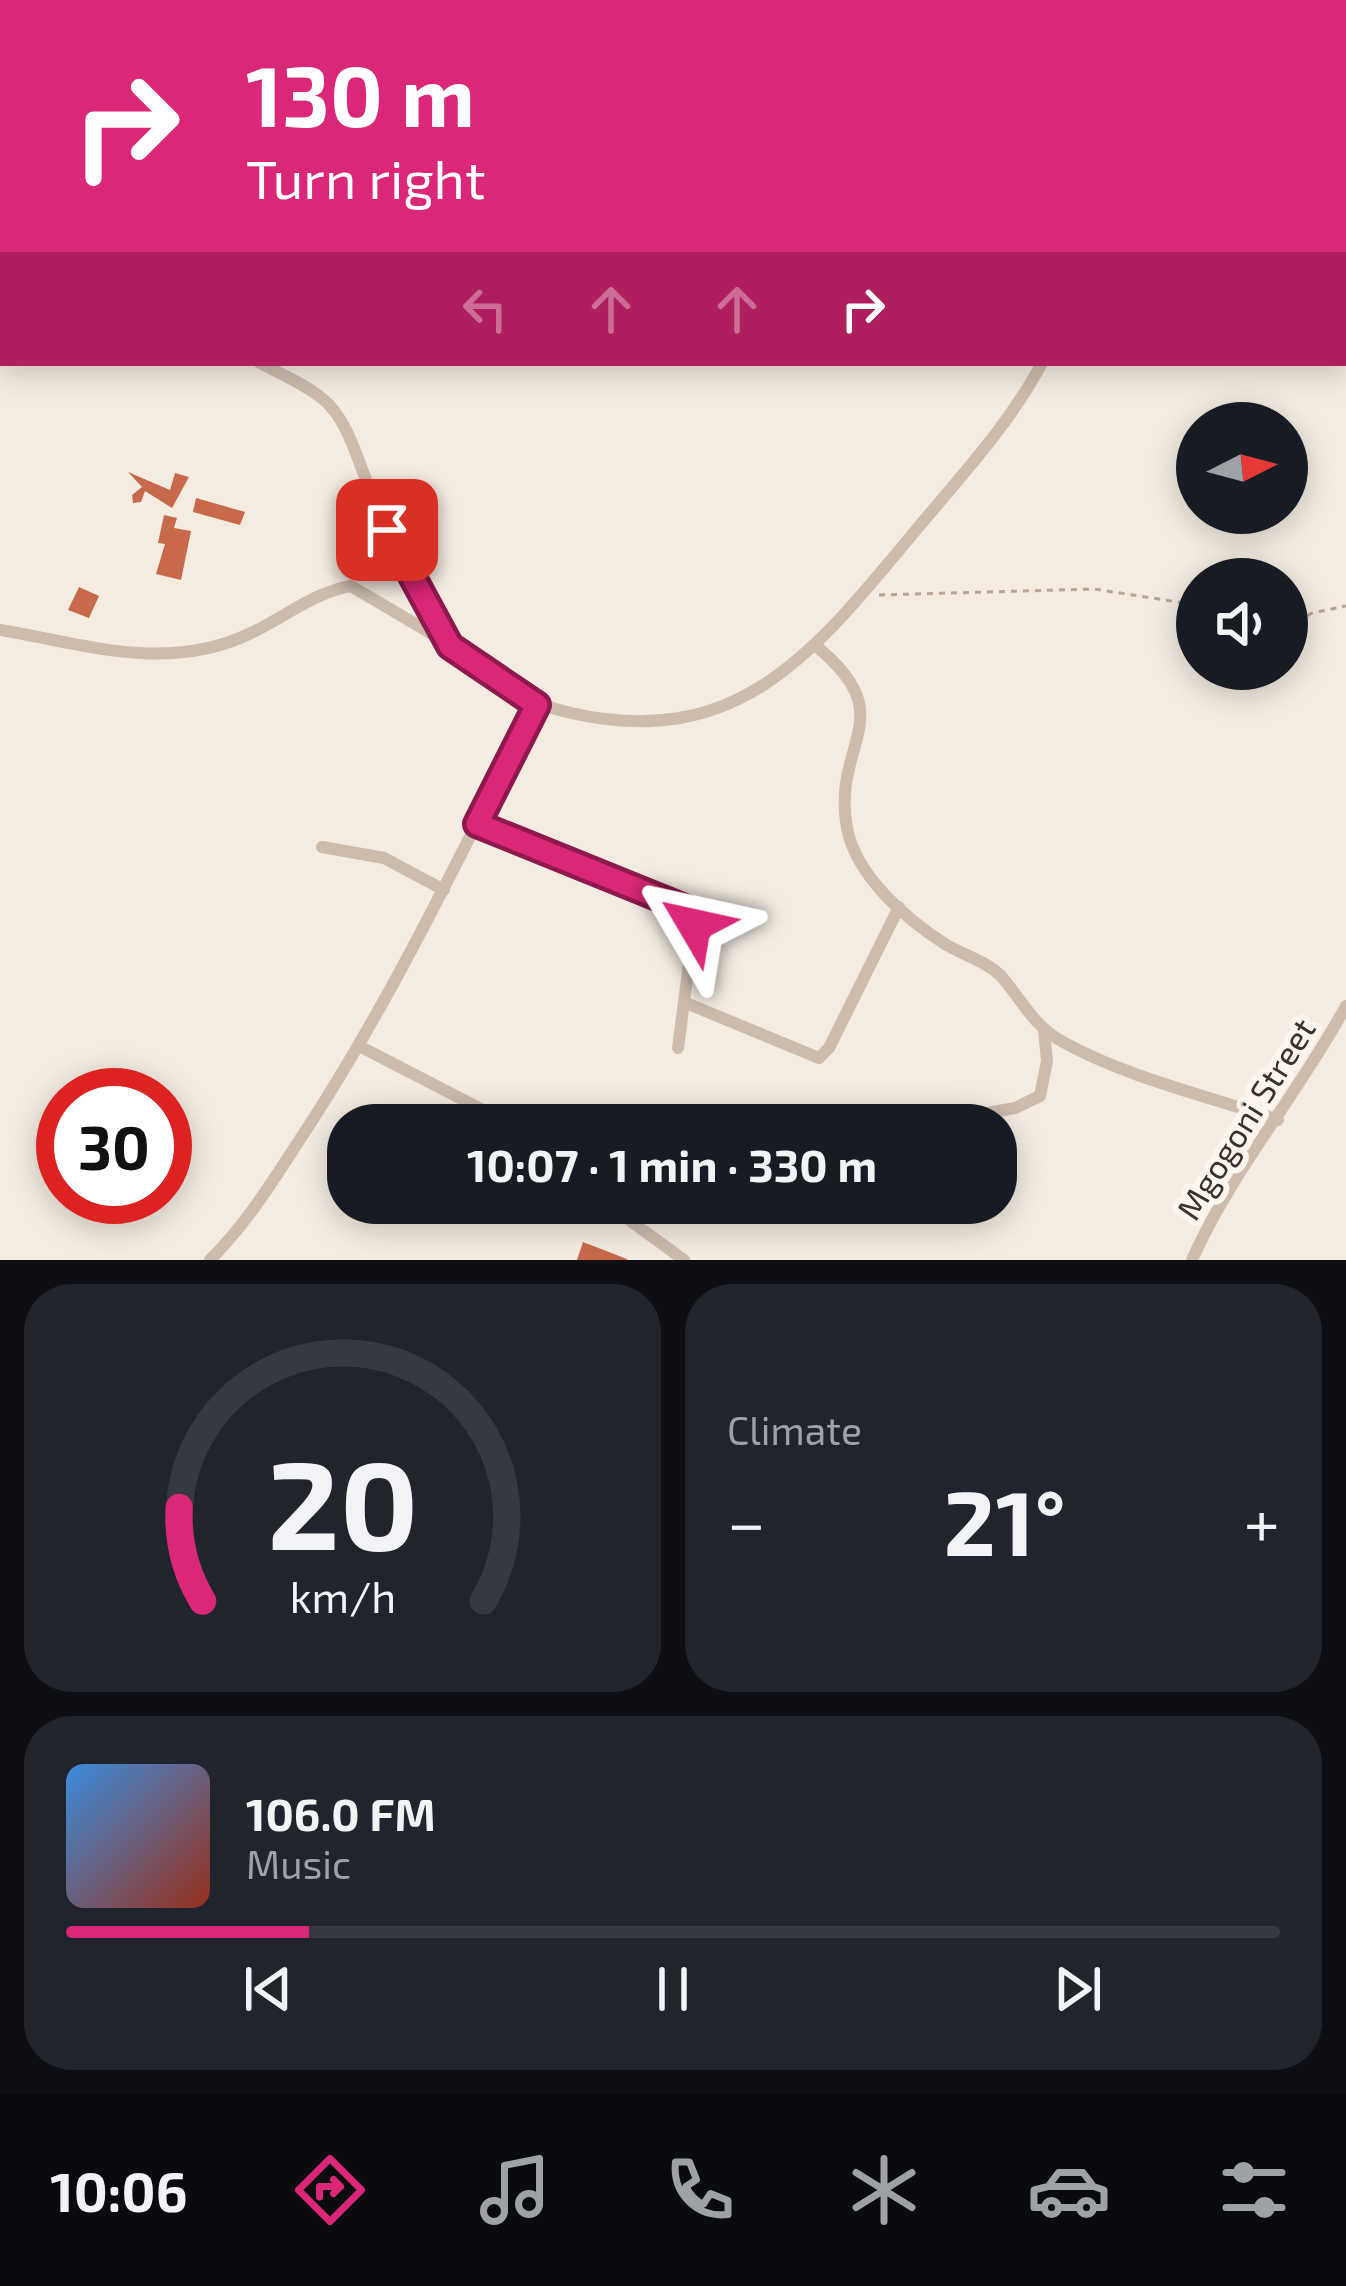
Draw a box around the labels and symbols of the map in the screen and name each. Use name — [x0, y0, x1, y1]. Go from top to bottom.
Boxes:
north arrow — [1176, 402, 1308, 534]
pin — [336, 479, 438, 581]
position arrow — [631, 862, 757, 988]
street label: Mgogoni Street — [1167, 1011, 1323, 1226]
speed limit sign: 30 — [36, 1068, 192, 1224]

